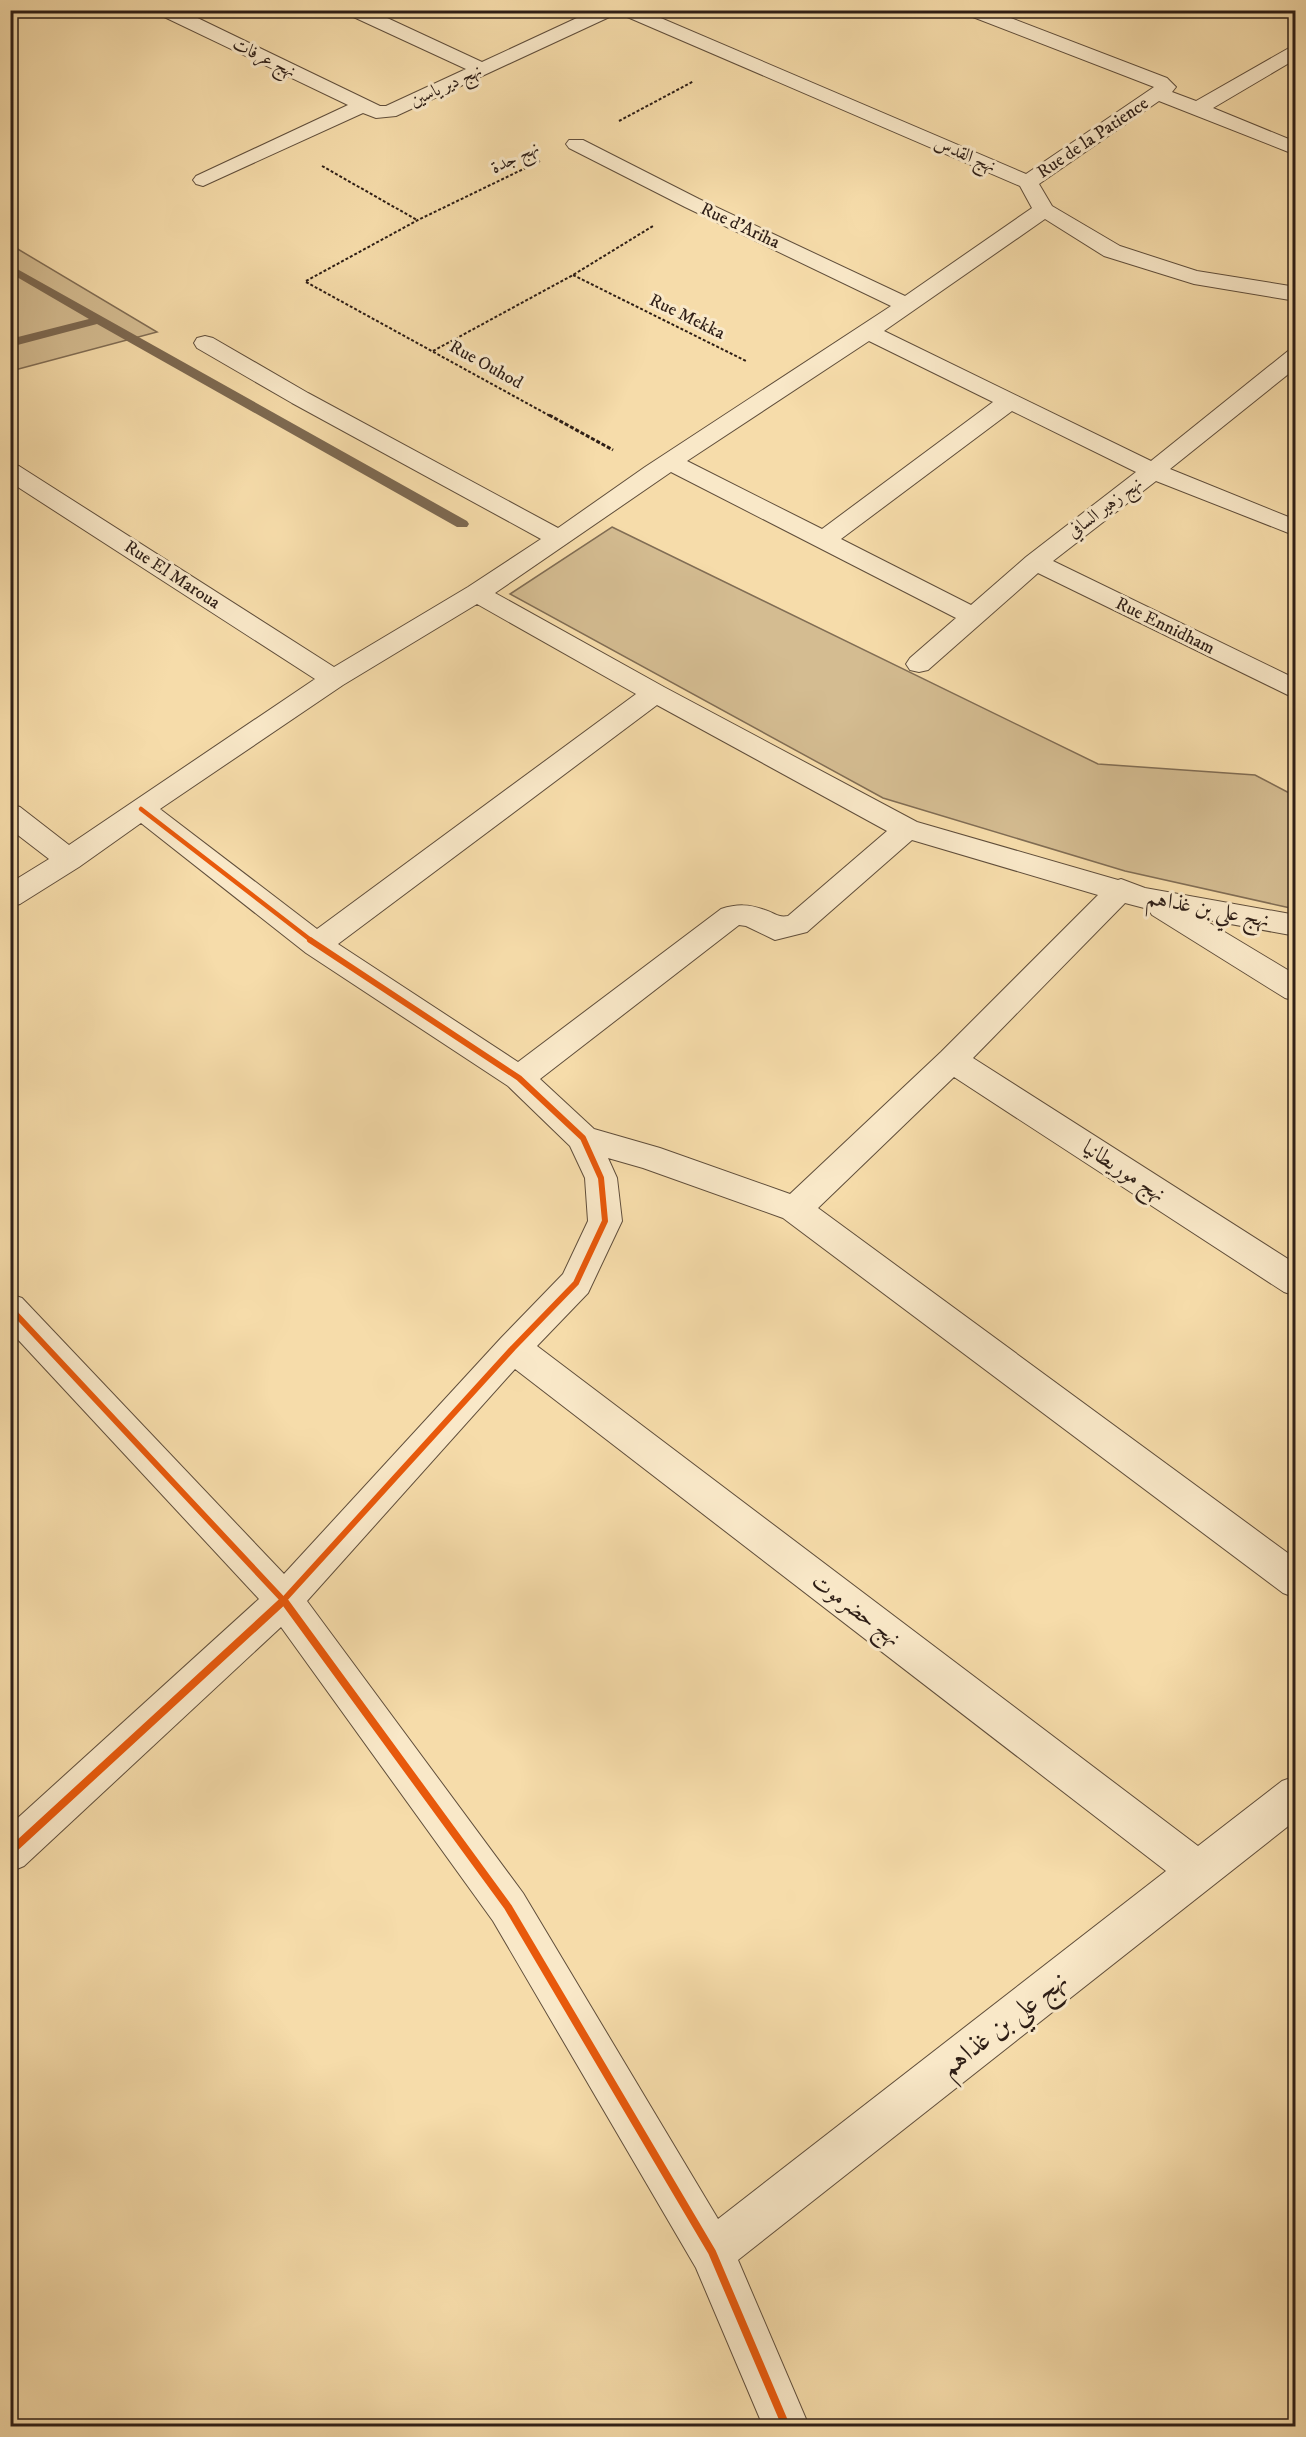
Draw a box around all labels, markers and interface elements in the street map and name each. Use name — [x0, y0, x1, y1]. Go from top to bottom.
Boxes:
street label: نهج عرفات — [227, 33, 299, 86]
street label: نهج دير ياسين — [407, 60, 487, 116]
street label: Rue de la Patience — [1033, 93, 1153, 183]
street label: نهج القدس — [929, 132, 999, 182]
street label: نهج جدة — [487, 137, 544, 183]
street label: Rue d'Ariha — [697, 198, 783, 254]
street label: Rue Mekka — [646, 289, 729, 345]
street label: Rue Ouhod — [445, 336, 527, 394]
street label: نهج زهير السافي — [1063, 473, 1149, 547]
street label: Rue El Maroua — [120, 536, 224, 614]
street label: Rue Ennidham — [1112, 592, 1218, 660]
street label: نهج علي بن غذاهم — [1143, 884, 1272, 941]
street label: نهج موريطانيا — [1074, 1134, 1171, 1212]
street label: نهج حضرموت — [803, 1568, 906, 1656]
street label: نهج علي بن غذاهم — [933, 1964, 1080, 2091]

